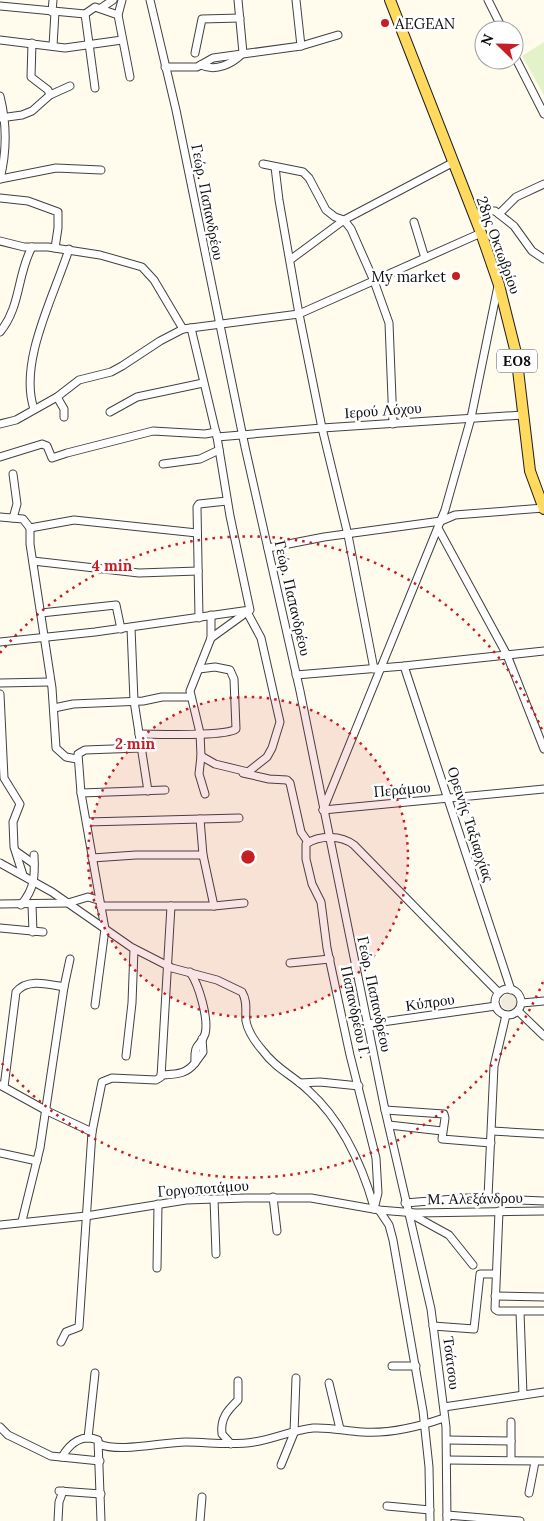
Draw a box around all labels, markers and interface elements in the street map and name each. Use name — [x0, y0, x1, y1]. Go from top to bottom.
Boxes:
place label: AEGEAN — [394, 14, 455, 33]
marker: AEGEAN — [379, 17, 391, 29]
north arrow — [474, 20, 524, 70]
text: N — [477, 31, 498, 48]
street label: Γεώρ. Παπανδρέου — [187, 142, 229, 262]
street label: 28ης Οκτωβρίου — [473, 194, 525, 296]
place label: My market — [371, 267, 446, 286]
marker: My market — [450, 270, 462, 282]
road number: ΕΟ8 — [497, 350, 537, 372]
street label: Ιερού Λόχου — [344, 398, 422, 422]
street label: Γεώρ. Παπανδρέου — [270, 538, 316, 658]
text: 4 min — [92, 556, 133, 575]
text: 2 min — [115, 734, 156, 753]
street label: Ορεινής Ταξιαρχίας — [443, 764, 499, 884]
street label: Περάμου — [373, 777, 431, 801]
centre of rings — [239, 848, 257, 866]
street label: Γεώρ. Παπανδρέου — [353, 934, 397, 1054]
street label: Παπανδρέου Γ. — [337, 964, 375, 1060]
street label: Κύπρου — [404, 989, 456, 1015]
street label: Γοργοποτάμου — [157, 1175, 249, 1201]
street label: Μ. Αλεξάνδρου — [427, 1188, 523, 1208]
street label: Τσάτσου — [439, 1335, 465, 1391]

